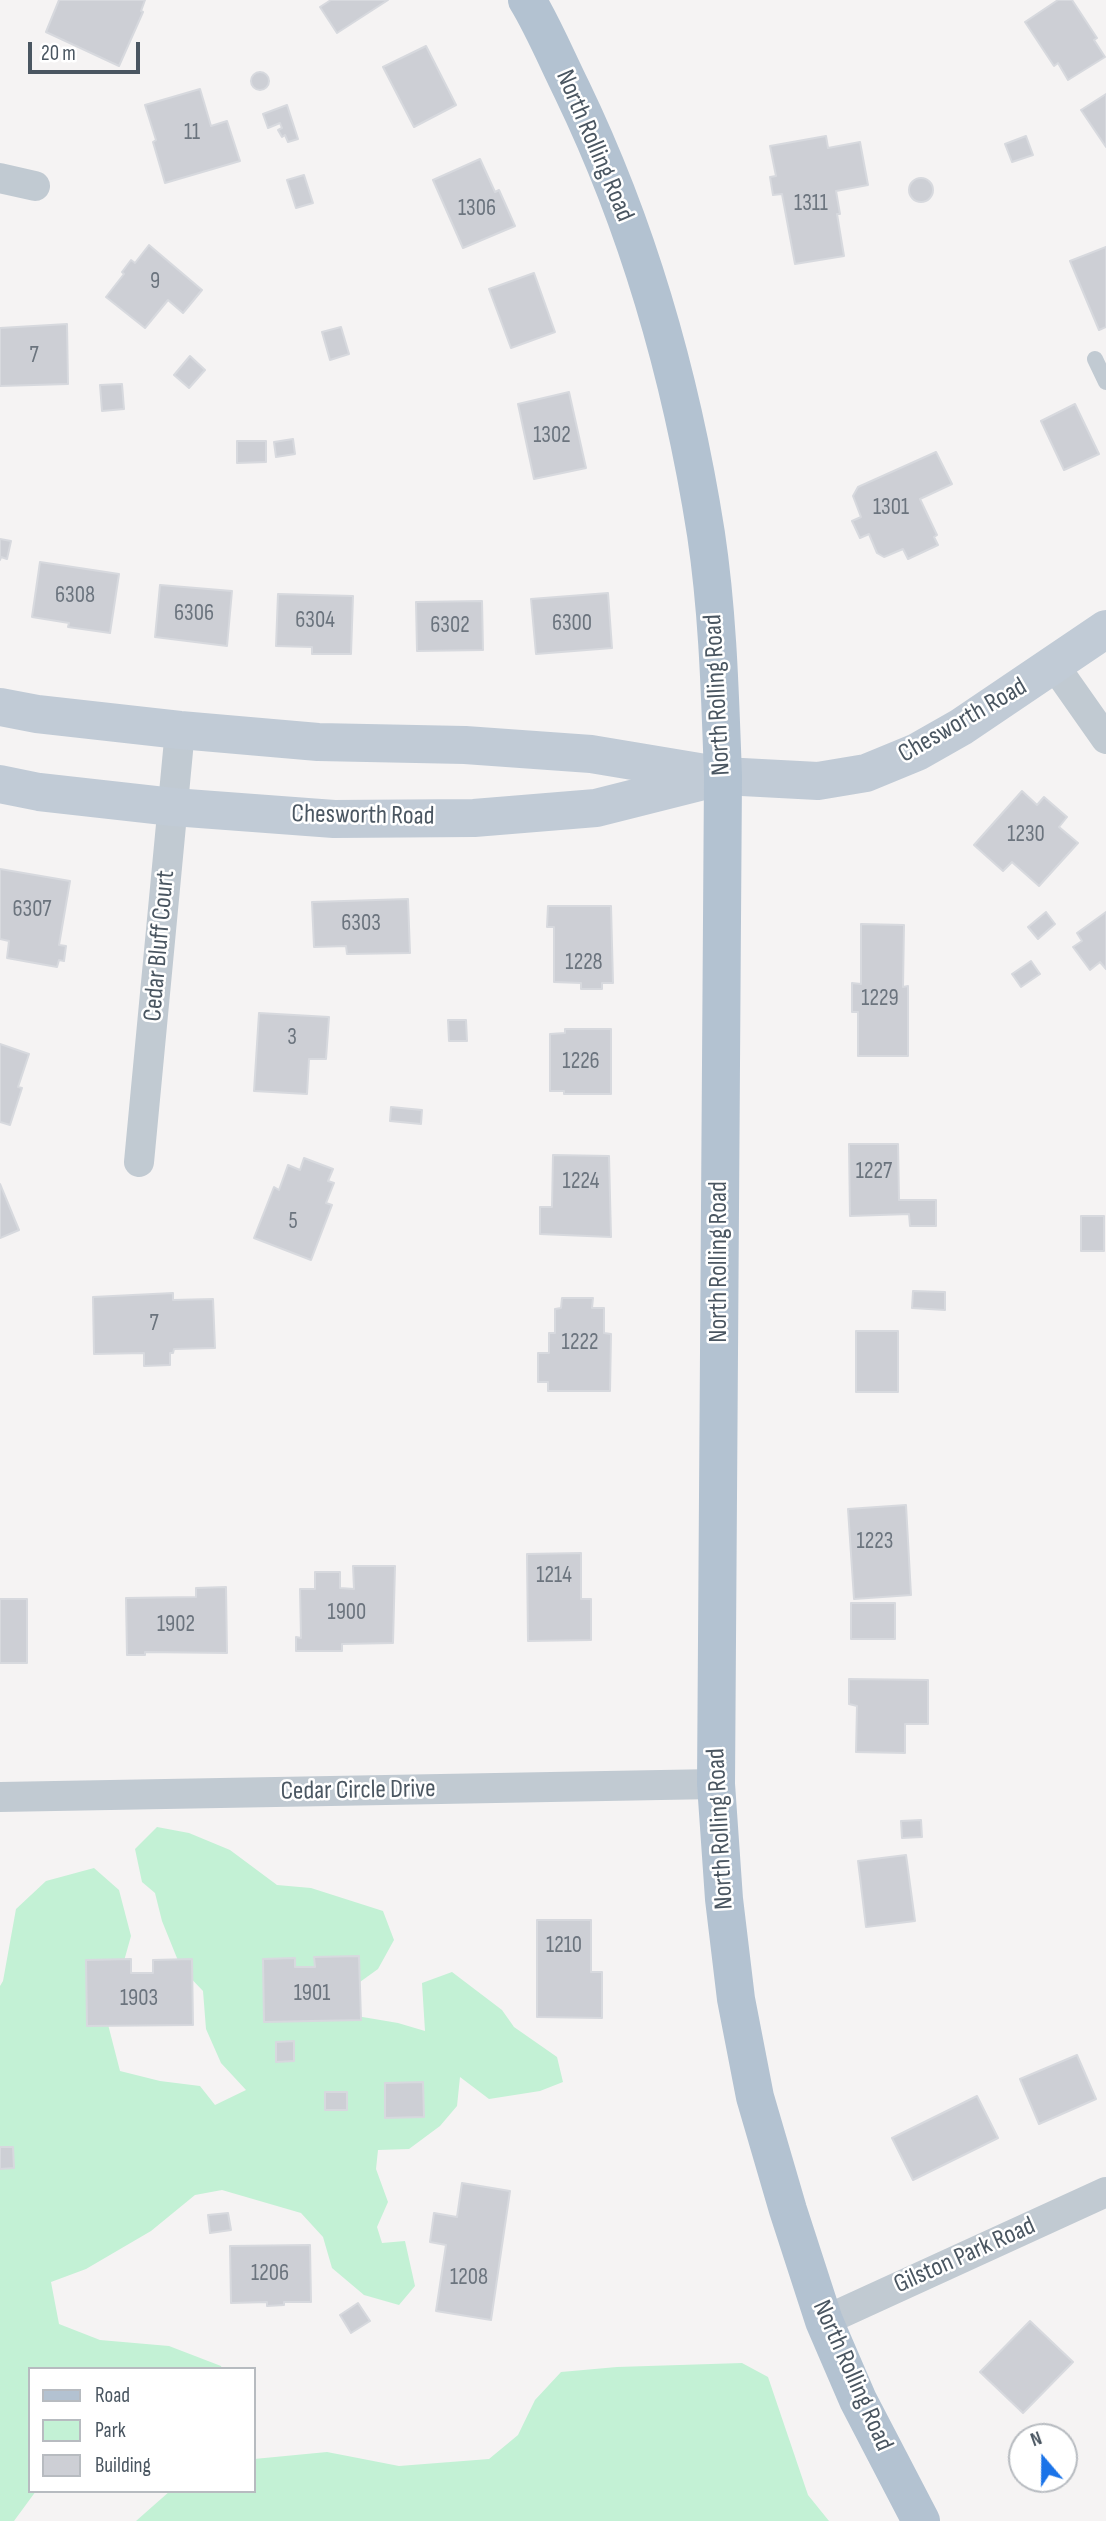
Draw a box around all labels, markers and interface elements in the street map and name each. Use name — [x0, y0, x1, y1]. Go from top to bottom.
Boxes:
scale bar — [32, 28, 144, 72]
text: 20 m — [41, 41, 76, 66]
street label: North Rolling Road — [548, 66, 640, 226]
house number: 11 — [184, 119, 200, 147]
house number: 1311 — [794, 190, 828, 218]
house number: 1306 — [458, 195, 496, 223]
house number: 9 — [150, 268, 160, 296]
house number: 7 — [29, 342, 39, 370]
house number: 1302 — [533, 422, 571, 450]
house number: 1301 — [873, 494, 909, 522]
house number: 6308 — [55, 582, 95, 610]
house number: 6306 — [174, 600, 214, 628]
house number: 6304 — [295, 607, 335, 635]
house number: 6300 — [552, 610, 592, 638]
house number: 6302 — [430, 612, 470, 640]
street label: North Rolling Road — [698, 614, 738, 776]
street label: Chesworth Road — [893, 672, 1033, 770]
street label: Chesworth Road — [291, 799, 435, 833]
house number: 1230 — [1007, 821, 1045, 849]
street label: Cedar Bluff Court — [138, 869, 182, 1023]
house number: 6307 — [12, 896, 52, 924]
house number: 6303 — [341, 910, 381, 938]
house number: 1228 — [565, 949, 603, 977]
house number: 1229 — [861, 985, 899, 1013]
house number: 3 — [287, 1024, 297, 1052]
house number: 1226 — [562, 1048, 600, 1076]
house number: 1227 — [856, 1158, 892, 1186]
house number: 1224 — [563, 1168, 599, 1196]
street label: North Rolling Road — [703, 1181, 735, 1343]
house number: 5 — [288, 1208, 298, 1236]
house number: 7 — [149, 1310, 159, 1338]
house number: 1222 — [562, 1329, 598, 1357]
house number: 1223 — [857, 1528, 893, 1556]
house number: 1214 — [536, 1562, 572, 1590]
house number: 1900 — [328, 1599, 366, 1627]
house number: 1902 — [157, 1611, 195, 1639]
street label: North Rolling Road — [701, 1748, 741, 1910]
street label: Cedar Circle Drive — [280, 1774, 436, 1808]
house number: 1210 — [546, 1932, 582, 1960]
house number: 1901 — [294, 1980, 330, 2008]
house number: 1903 — [120, 1985, 158, 2013]
street label: Gilston Park Road — [890, 2211, 1040, 2301]
house number: 1206 — [251, 2260, 289, 2288]
house number: 1208 — [450, 2264, 488, 2292]
street label: North Rolling Road — [805, 2296, 899, 2456]
legend — [28, 2367, 256, 2493]
text: Road — [95, 2383, 130, 2408]
text: Park — [95, 2418, 126, 2443]
north arrow — [1008, 2423, 1078, 2493]
text: N — [1028, 2427, 1045, 2452]
text: Building — [95, 2453, 151, 2478]

